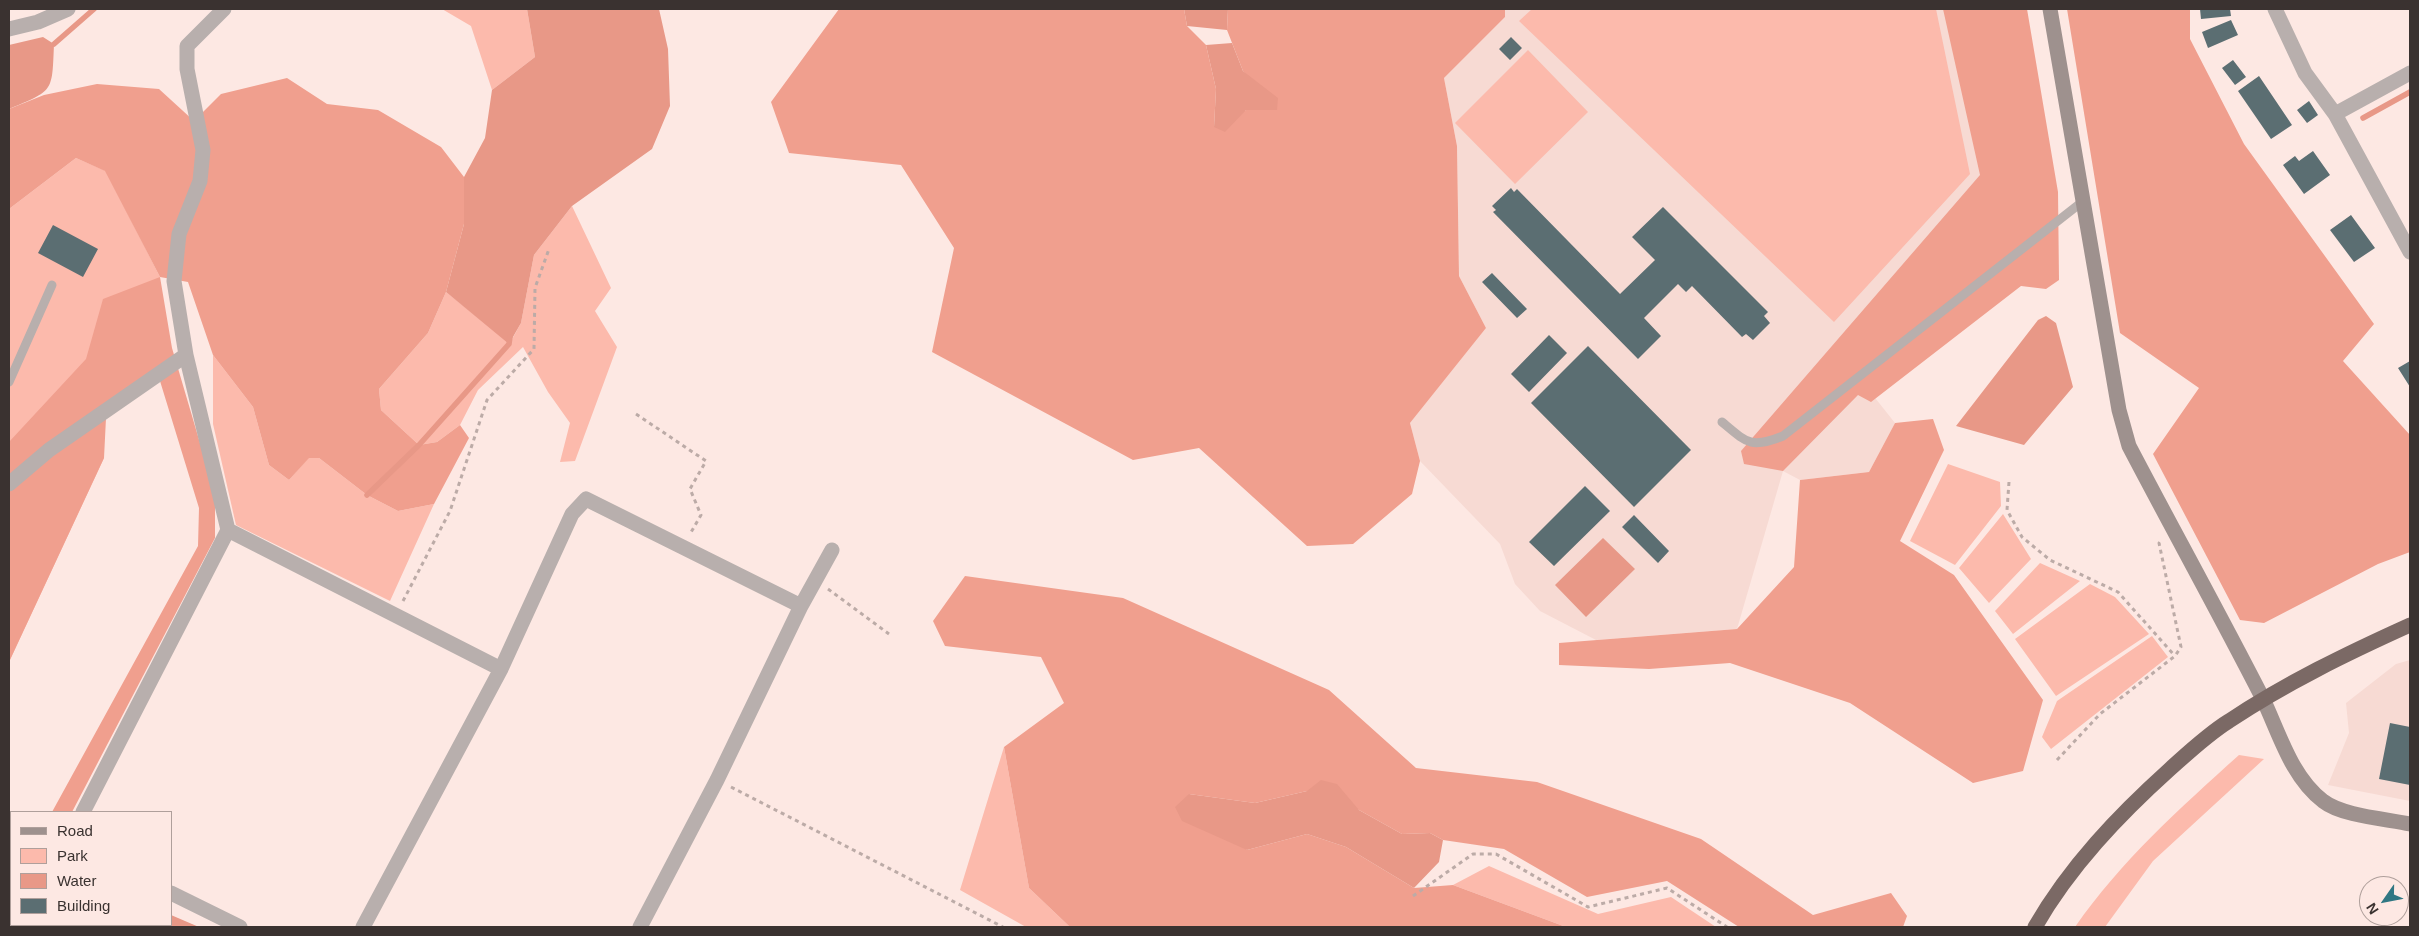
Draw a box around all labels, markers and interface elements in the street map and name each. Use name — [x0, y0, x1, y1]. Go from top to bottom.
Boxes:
legend — [10, 811, 172, 926]
text: Road — [57, 822, 93, 839]
text: Park — [57, 847, 88, 864]
text: Water — [57, 872, 96, 889]
north arrow — [2359, 876, 2409, 926]
text: Building — [57, 897, 110, 914]
text: N — [2363, 900, 2382, 917]

